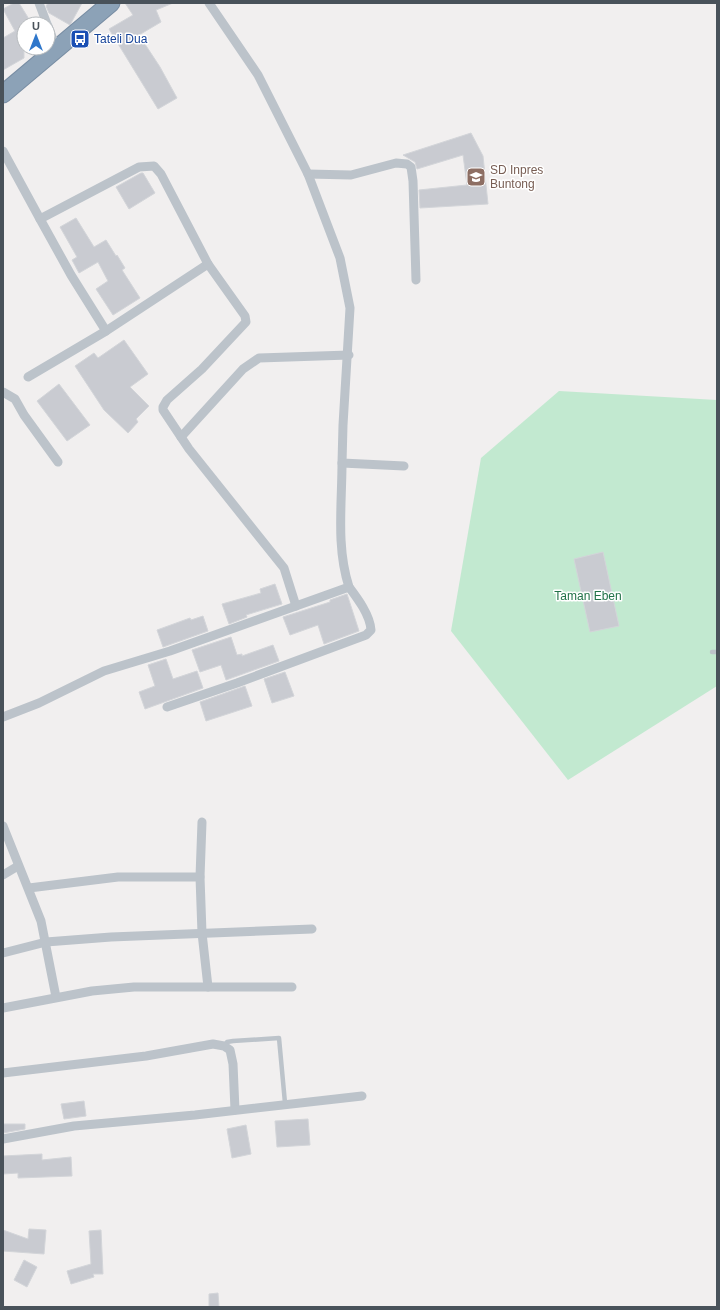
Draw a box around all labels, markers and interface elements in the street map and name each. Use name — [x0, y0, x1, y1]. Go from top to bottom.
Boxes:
north arrow — [16, 16, 56, 56]
text: U — [32, 20, 40, 32]
bus stop icon: Tateli Dua — [69, 28, 91, 50]
place label: Tateli Dua — [94, 32, 148, 46]
place label: SD Inpres Buntong — [490, 163, 543, 191]
school or university icon: SD Inpres Buntong — [465, 166, 487, 188]
park label: Taman Eben — [554, 589, 622, 603]

